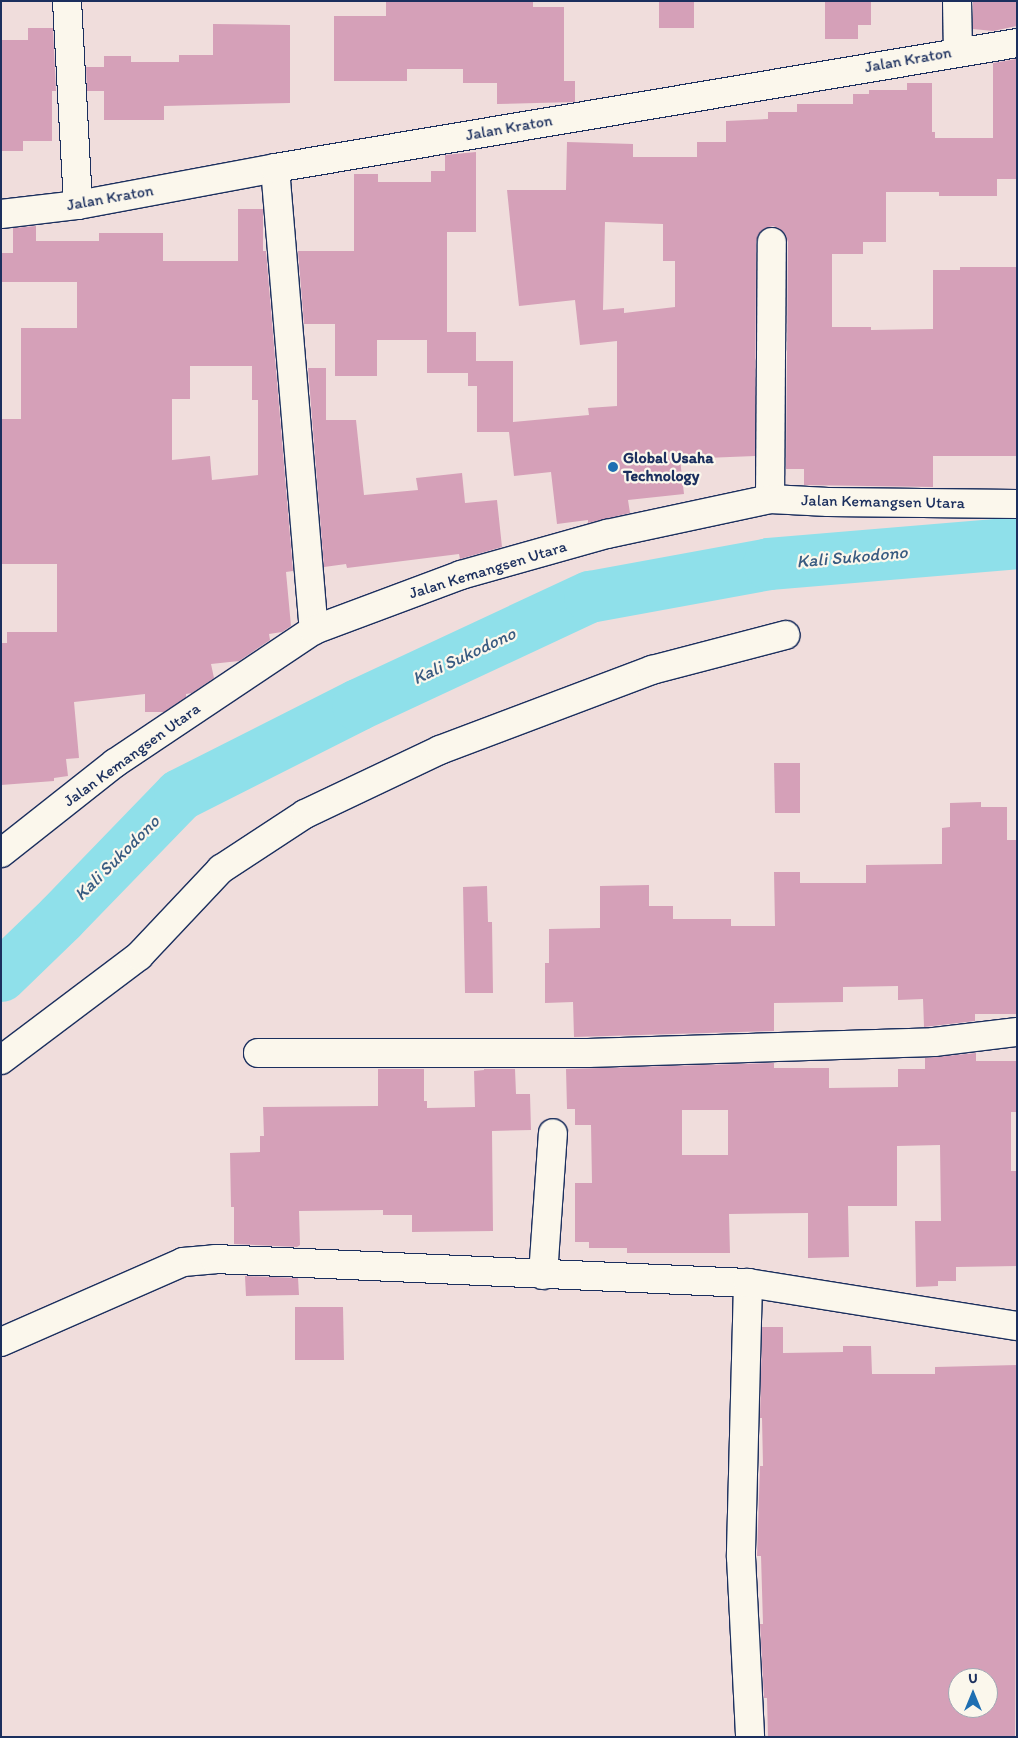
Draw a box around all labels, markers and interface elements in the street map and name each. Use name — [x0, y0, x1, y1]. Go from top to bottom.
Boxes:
street label: Jalan Kraton — [863, 43, 953, 77]
street label: Jalan Kraton — [464, 111, 554, 145]
street label: Jalan Kraton — [65, 181, 155, 215]
place label: Global Usaha Technology — [623, 448, 713, 486]
marker: Global Usaha Technology — [607, 461, 619, 473]
street label: Jalan Kemangsen Utara — [802, 491, 964, 513]
street label: Jalan Kemangsen Utara — [408, 537, 568, 603]
water label: Kali Sukodono — [796, 541, 908, 573]
water label: Kali Sukodono — [409, 623, 519, 689]
street label: Jalan Kemangsen Utara — [61, 700, 203, 810]
water label: Kali Sukodono — [70, 811, 164, 905]
north arrow — [948, 1668, 998, 1718]
text: U — [968, 1670, 978, 1687]

